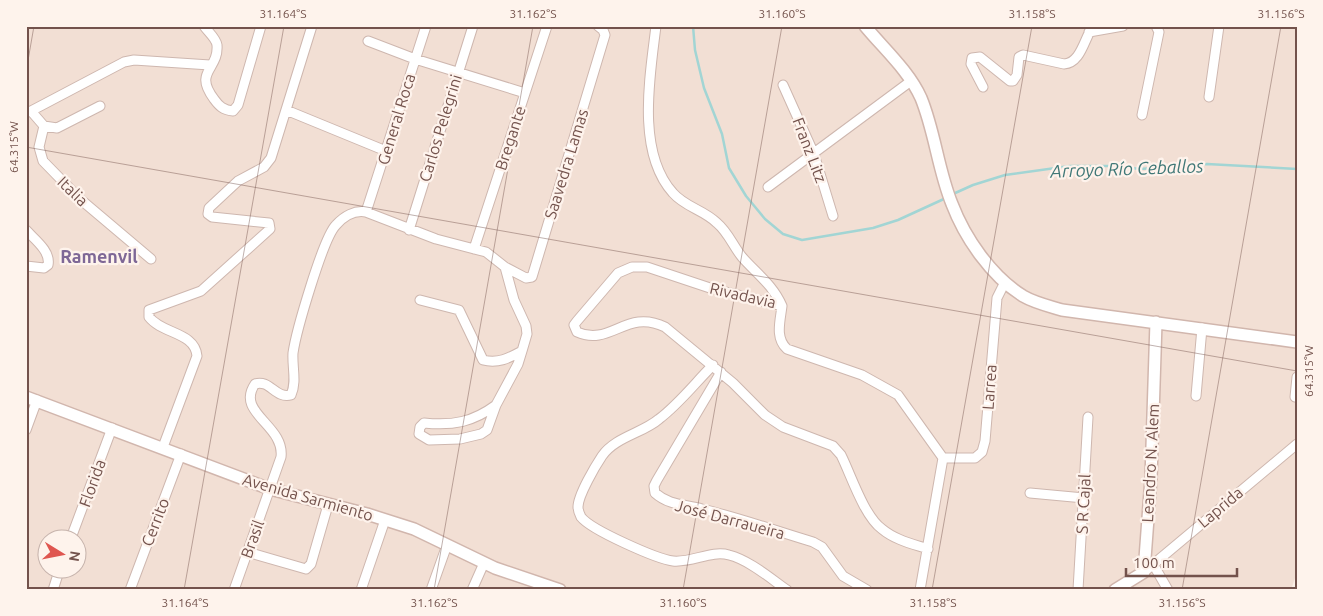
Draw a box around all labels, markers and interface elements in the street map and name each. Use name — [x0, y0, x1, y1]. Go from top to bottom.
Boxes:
text: 31.164°S — [260, 7, 306, 20]
text: 31.162°S — [510, 7, 556, 20]
text: 31.160°S — [759, 7, 805, 20]
text: 31.158°S — [1009, 7, 1055, 20]
text: 31.156°S — [1258, 7, 1304, 20]
street label: General Roca — [374, 71, 418, 167]
street label: Carlos Pelegrini — [415, 72, 465, 184]
street label: Bregante — [491, 103, 529, 173]
street label: Saavedra Lamas — [541, 107, 591, 221]
street label: Franz Litz — [789, 115, 831, 185]
text: 64.315°W — [7, 121, 20, 173]
water label: Arroyo Río Ceballos — [1049, 155, 1204, 181]
street label: Italia — [54, 172, 92, 210]
district label: Ramenvil — [60, 246, 138, 266]
street label: Rivadavia — [708, 279, 778, 311]
text: 64.315°W — [1302, 345, 1315, 397]
street label: Larrea — [978, 364, 1000, 410]
street label: Leandro N. Alem — [1138, 403, 1162, 523]
street label: Florida — [75, 457, 109, 509]
street label: Avenida Sarmiento — [241, 470, 375, 524]
street label: S R Cajal — [1072, 474, 1094, 534]
street label: Laprida — [1194, 483, 1246, 531]
street label: Cerrito — [138, 495, 172, 549]
street label: José Darraueira — [673, 496, 787, 542]
street label: Brasil — [237, 517, 267, 561]
north arrow — [38, 528, 88, 578]
scale bar — [1126, 546, 1237, 578]
text: N — [66, 550, 84, 563]
text: 100 m — [1133, 554, 1175, 571]
text: 31.164°S — [162, 596, 208, 609]
text: 31.162°S — [411, 596, 457, 609]
text: 31.160°S — [660, 596, 706, 609]
text: 31.158°S — [910, 596, 956, 609]
text: 31.156°S — [1159, 596, 1205, 609]

